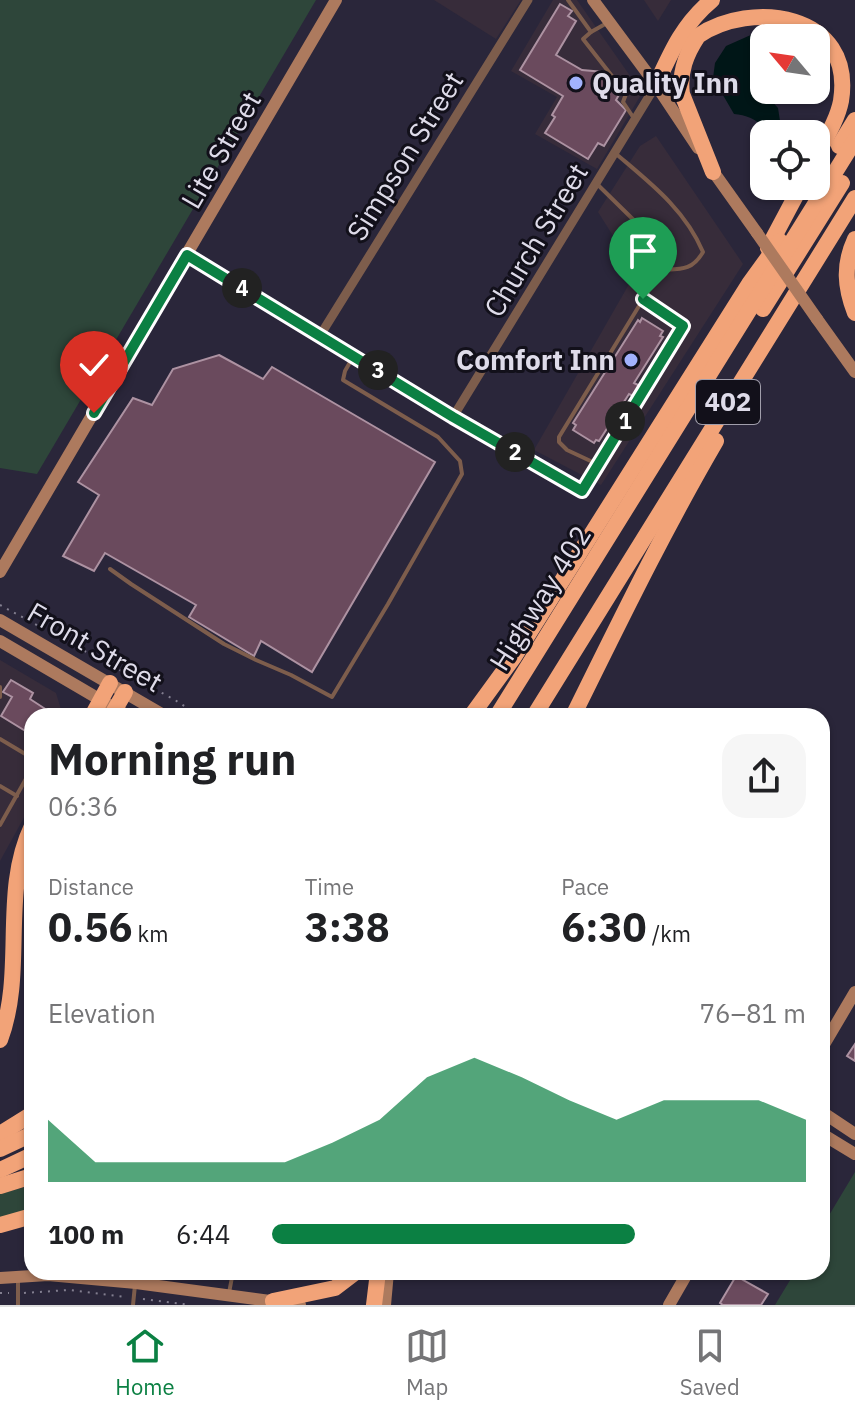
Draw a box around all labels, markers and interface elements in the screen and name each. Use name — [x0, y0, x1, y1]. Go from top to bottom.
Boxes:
north arrow — [750, 24, 830, 104]
map controls — [750, 24, 830, 200]
street label: Simpson Street — [338, 64, 471, 247]
place label: Quality Inn — [592, 64, 739, 101]
marker: Quality Inn — [567, 74, 585, 92]
street label: Lite Street — [172, 84, 269, 215]
button: locate — [750, 120, 830, 200]
street label: Church Street — [475, 156, 596, 323]
pin — [609, 217, 677, 299]
icon: arrive — [621, 229, 665, 273]
pin: 4 — [222, 268, 262, 308]
text: 4 — [235, 273, 249, 302]
pin — [60, 331, 128, 413]
place label: Comfort Inn — [456, 341, 615, 378]
icon: check — [72, 343, 116, 387]
pin: 3 — [358, 350, 398, 390]
marker: Comfort Inn — [622, 351, 640, 369]
text: 3 — [371, 355, 385, 384]
road number: 402 — [696, 380, 760, 424]
pin: 1 — [605, 401, 645, 441]
text: 1 — [618, 406, 632, 435]
pin: 2 — [495, 432, 535, 472]
text: 2 — [508, 437, 522, 466]
street label: Highway 402 — [480, 518, 599, 677]
street label: Front Street — [21, 593, 169, 700]
text: Morning run — [48, 730, 297, 787]
button: share — [722, 734, 806, 818]
text: 06:36 — [48, 789, 118, 823]
text: Distance — [48, 872, 134, 901]
text: Time — [305, 872, 354, 901]
text: Pace — [561, 872, 609, 901]
text: 0.56 — [48, 901, 132, 953]
text: 3:38 — [305, 901, 390, 953]
text: 6:30 — [561, 901, 647, 953]
text: km — [132, 919, 168, 948]
text: /km — [647, 919, 691, 948]
text: Elevation — [48, 996, 156, 1030]
text: 76–81 m — [699, 996, 806, 1030]
text: 100 m — [48, 1217, 124, 1251]
text: 6:44 — [176, 1217, 230, 1251]
tab: Home — [115, 1324, 175, 1401]
tab: Map — [405, 1324, 449, 1401]
tab: Saved — [680, 1324, 740, 1401]

